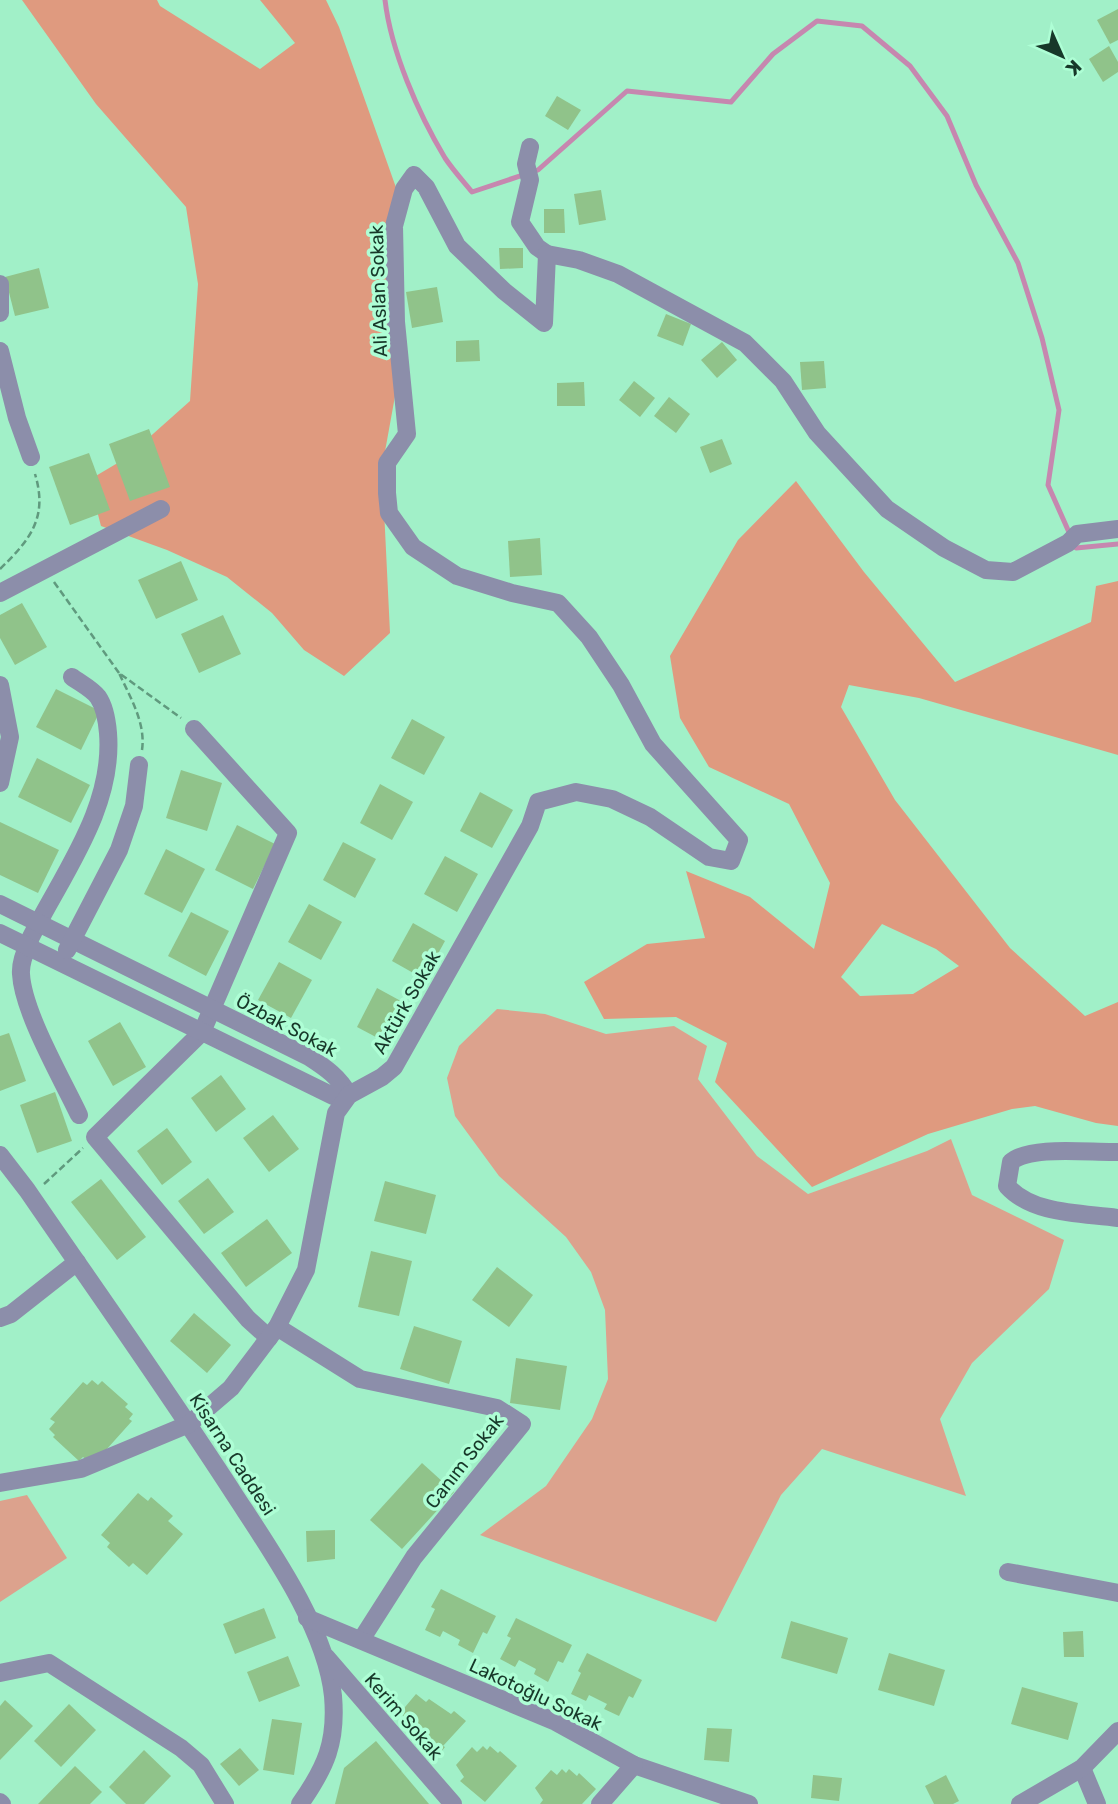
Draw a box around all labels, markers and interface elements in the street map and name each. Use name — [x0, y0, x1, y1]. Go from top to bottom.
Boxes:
north arrow — [1027, 21, 1097, 91]
text: K — [1061, 55, 1086, 81]
street label: Ali Aslan Sokak — [365, 224, 392, 358]
street label: Aktürk Sokak — [368, 946, 445, 1058]
street label: Özbak Sokak — [232, 989, 341, 1062]
street label: Kisarna Caddesi — [185, 1389, 281, 1520]
street label: Canım Sokak — [420, 1409, 508, 1513]
street label: Lakotoğlu Sokak — [466, 1654, 606, 1735]
street label: Kerim Sokak — [360, 1668, 448, 1765]

